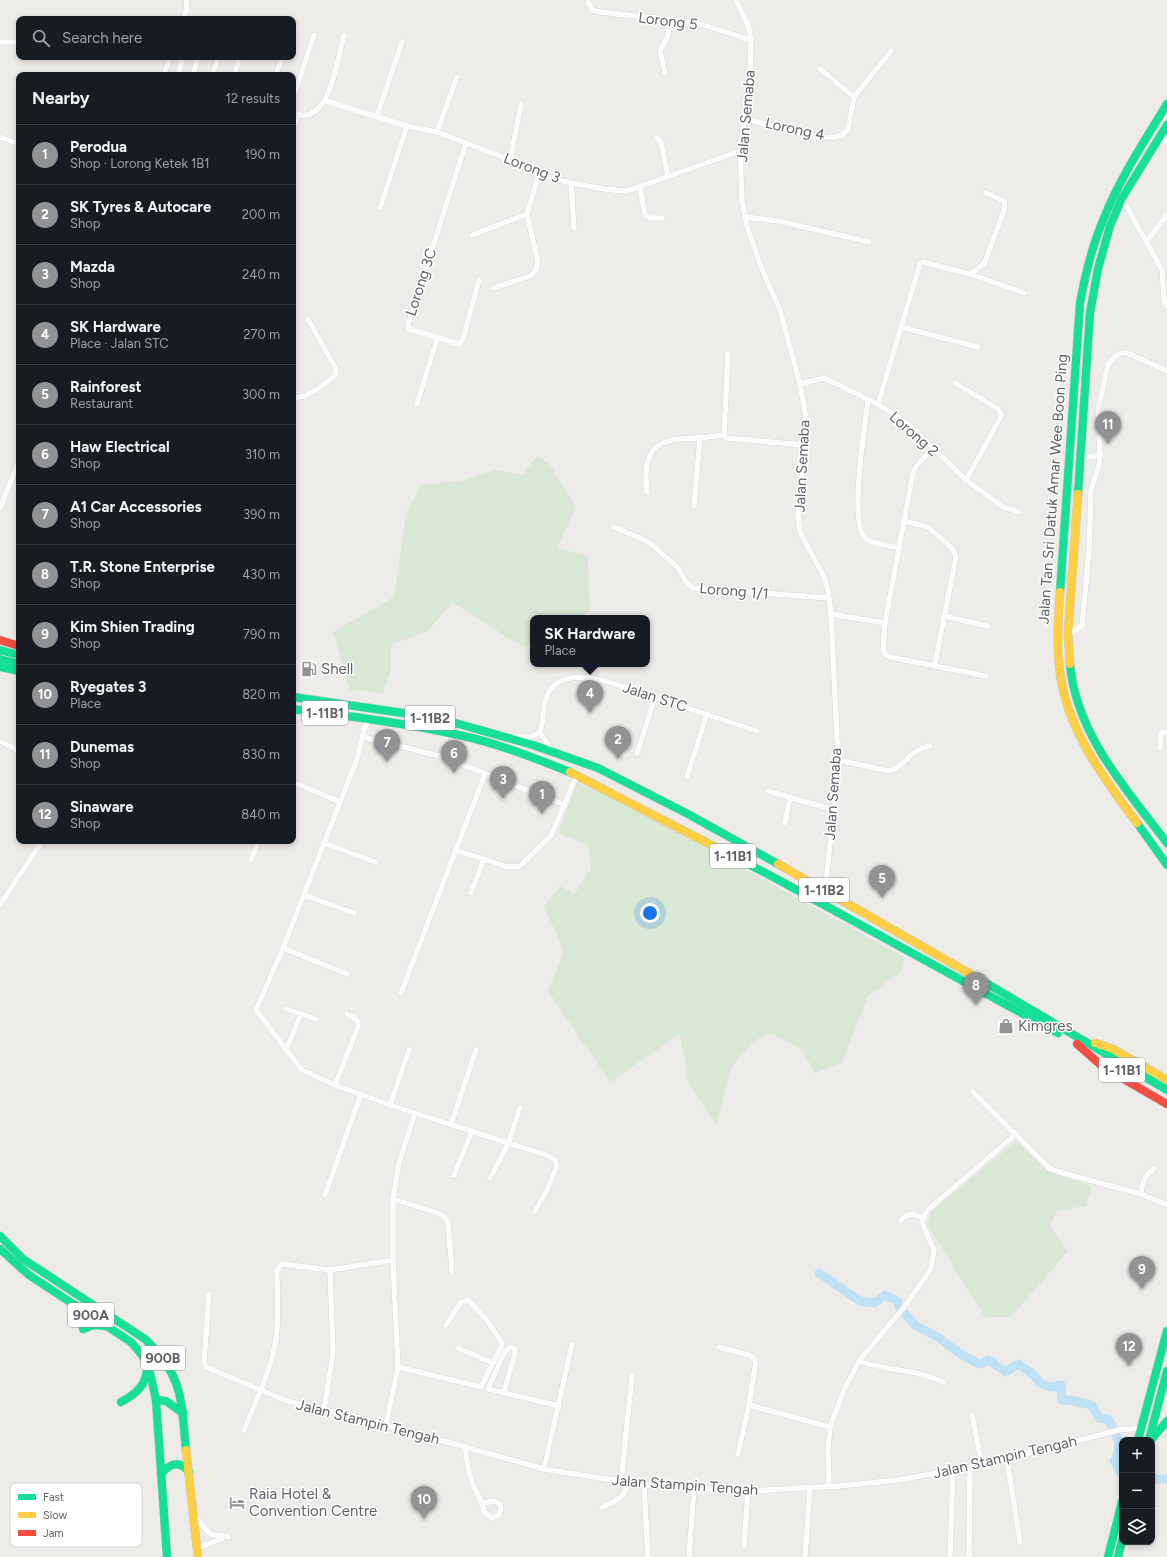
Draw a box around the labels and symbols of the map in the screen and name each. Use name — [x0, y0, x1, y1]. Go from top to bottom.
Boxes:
street label: Lorong 5 — [637, 8, 699, 34]
street label: Jalan Semaba — [733, 69, 759, 163]
street label: Lorong 4 — [764, 114, 826, 144]
street label: Lorong 3 — [501, 149, 563, 187]
street label: Lorong 3C — [402, 246, 440, 318]
street label: Jalan Tan Sri Datuk Amar Wee Boon Ping — [1035, 353, 1071, 625]
street label: Lorong 2 — [886, 408, 942, 460]
pin: 11 — [1095, 411, 1121, 444]
street label: Jalan Semaba — [791, 419, 813, 513]
street label: Lorong 1/1 — [699, 579, 769, 603]
fuel station icon: Shell — [300, 660, 318, 678]
place label: Shell — [321, 660, 353, 678]
street label: Jalan STC — [620, 678, 690, 716]
pin: 4 — [577, 680, 603, 713]
road number: 1-11B1 — [302, 701, 348, 725]
road number: 1-11B2 — [405, 706, 455, 730]
pin: 2 — [605, 726, 631, 759]
pin: 7 — [374, 729, 400, 762]
pin: 6 — [441, 740, 467, 773]
street label: Jalan Semaba — [821, 747, 845, 841]
pin: 3 — [490, 766, 516, 799]
pin: 1 — [529, 781, 555, 814]
road number: 1-11B1 — [710, 844, 756, 868]
pin: 5 — [869, 865, 895, 898]
road number: 1-11B2 — [799, 878, 849, 902]
your location — [640, 903, 660, 923]
pin: 8 — [963, 972, 989, 1005]
shop icon: Kimgres — [997, 1017, 1015, 1035]
place label: Kimgres — [1018, 1017, 1072, 1035]
road number: 1-11B1 — [1099, 1058, 1145, 1082]
pin: 9 — [1129, 1256, 1155, 1289]
road number: 900A — [68, 1303, 114, 1327]
pin: 12 — [1116, 1333, 1142, 1366]
road number: 900B — [141, 1346, 185, 1370]
street label: Jalan Stampin Tengah — [295, 1396, 441, 1448]
street label: Jalan Stampin Tengah — [931, 1432, 1079, 1482]
street label: Jalan Stampin Tengah — [611, 1471, 759, 1499]
legend — [10, 1483, 142, 1547]
place label: Raia Hotel & Convention Centre — [249, 1485, 377, 1520]
pin: 10 — [411, 1486, 437, 1519]
text: Fast — [43, 1491, 64, 1504]
hotel icon: Raia Hotel & Convention Centre — [228, 1494, 246, 1512]
text: Slow — [43, 1509, 67, 1522]
text: Jam — [43, 1527, 64, 1540]

